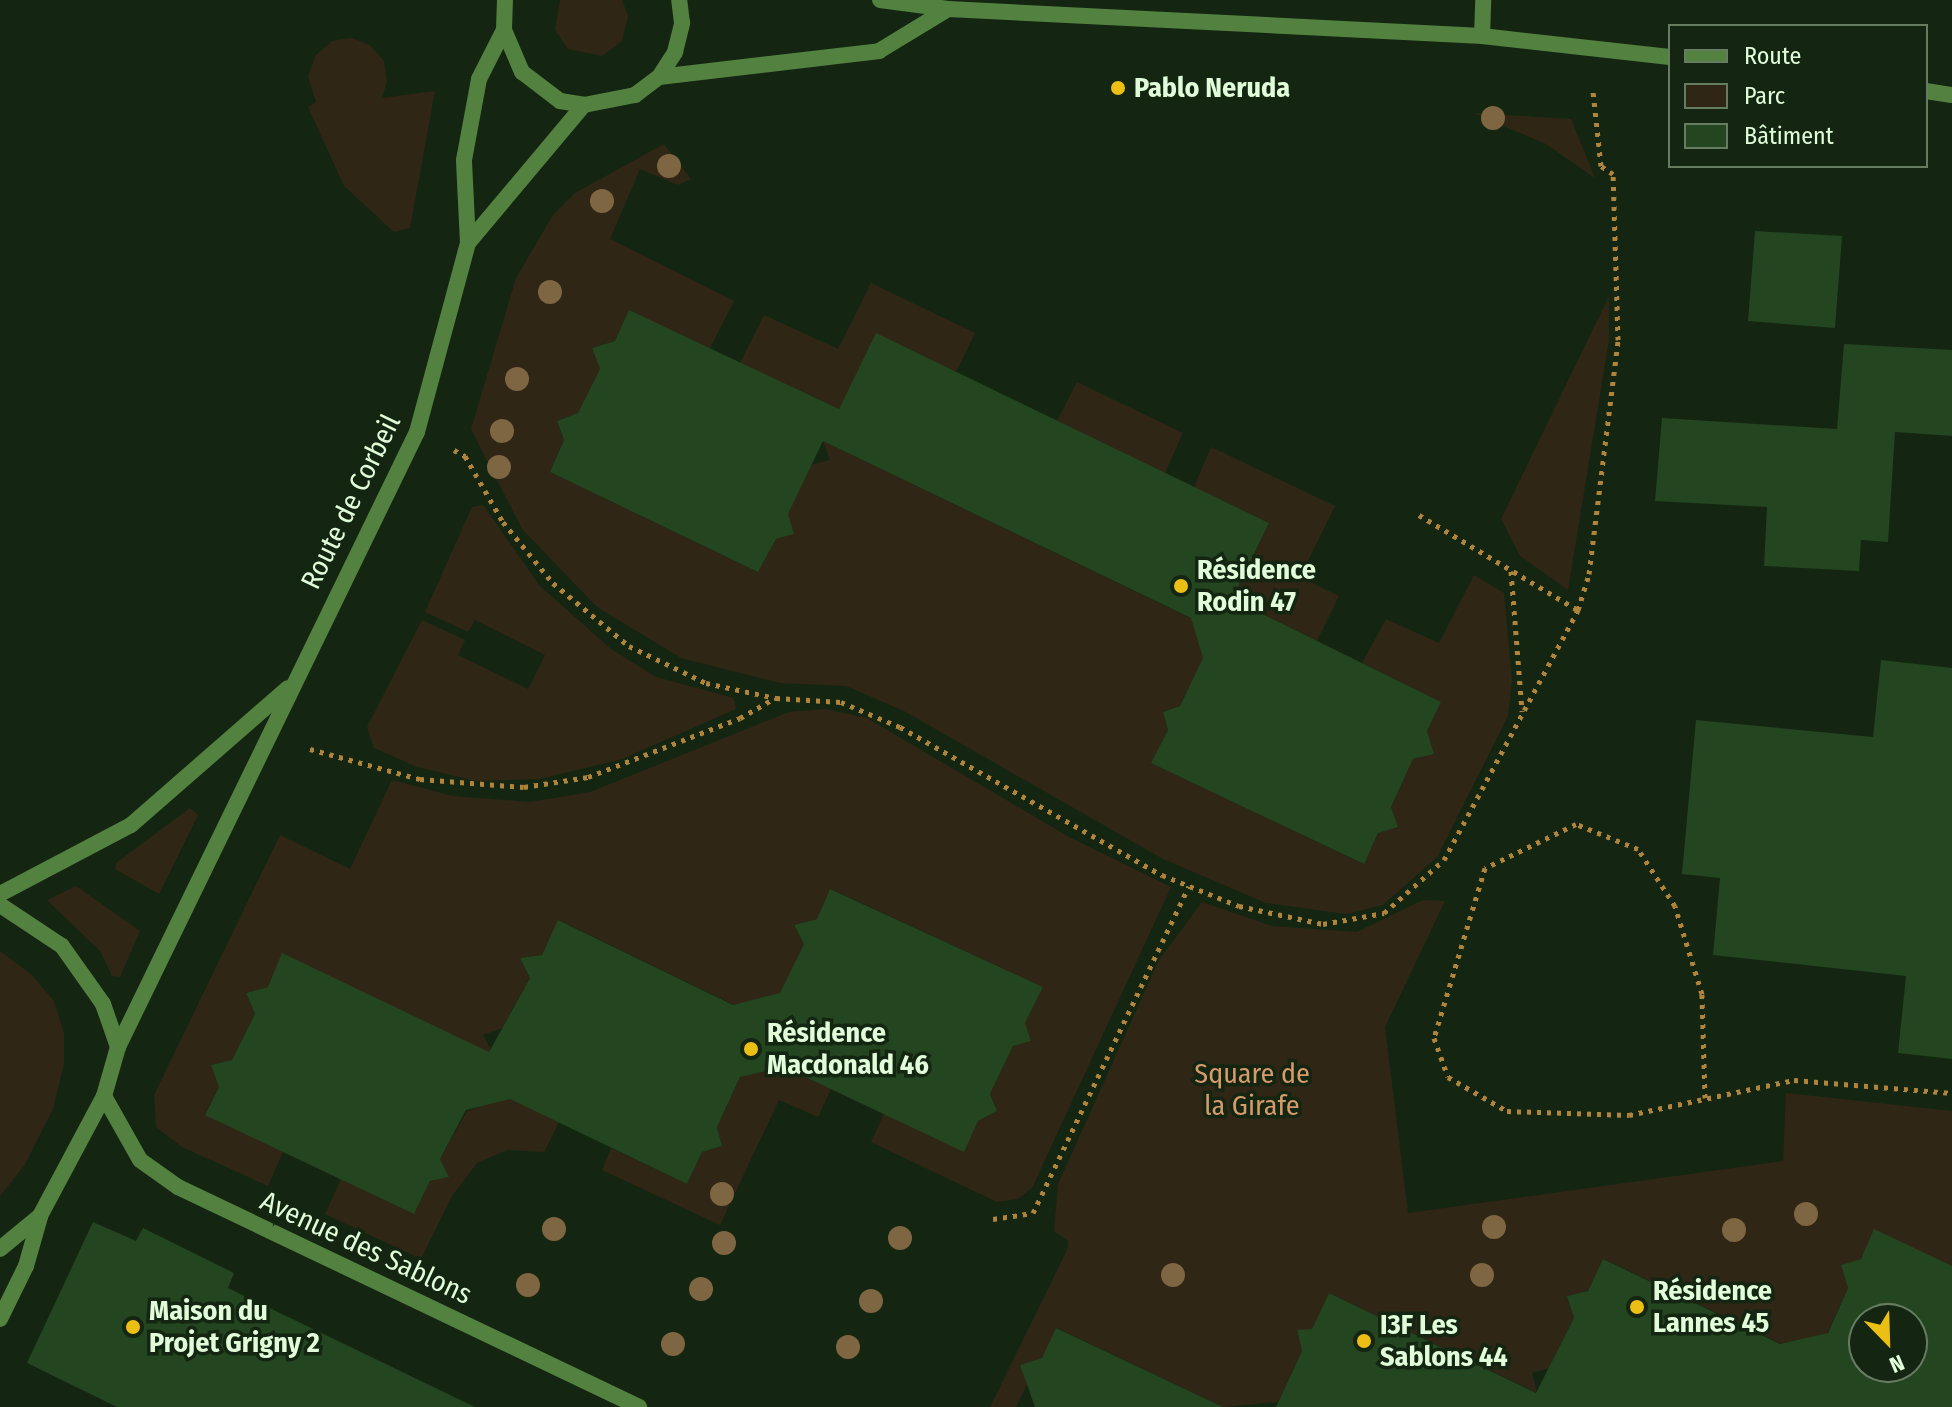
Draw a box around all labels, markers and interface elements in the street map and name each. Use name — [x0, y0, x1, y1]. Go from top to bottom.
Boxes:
legend — [1668, 24, 1928, 168]
text: Route — [1744, 42, 1801, 70]
place label: Pablo Neruda — [1134, 71, 1290, 105]
marker: Pablo Neruda — [1109, 79, 1127, 97]
text: Parc — [1744, 82, 1785, 110]
text: Bâtiment — [1744, 122, 1834, 150]
street label: Route de Corbeil — [294, 409, 408, 595]
place label: Résidence Rodin 47 — [1197, 553, 1316, 619]
marker: Résidence Rodin 47 — [1172, 577, 1190, 595]
place label: Résidence Macdonald 46 — [767, 1016, 929, 1082]
marker: Résidence Macdonald 46 — [742, 1040, 760, 1058]
park label: Square de la Girafe — [1194, 1057, 1310, 1123]
street label: Avenue des Sablons — [255, 1184, 477, 1312]
place label: Résidence Lannes 45 — [1653, 1274, 1772, 1340]
place label: Maison du Projet Grigny 2 — [149, 1294, 320, 1360]
marker: Résidence Lannes 45 — [1628, 1298, 1646, 1316]
north arrow — [1848, 1303, 1928, 1383]
place label: I3F Les Sablons 44 — [1380, 1308, 1508, 1374]
marker: Maison du Projet Grigny 2 — [124, 1318, 142, 1336]
marker: I3F Les Sablons 44 — [1355, 1332, 1373, 1350]
text: N — [1885, 1349, 1908, 1379]

